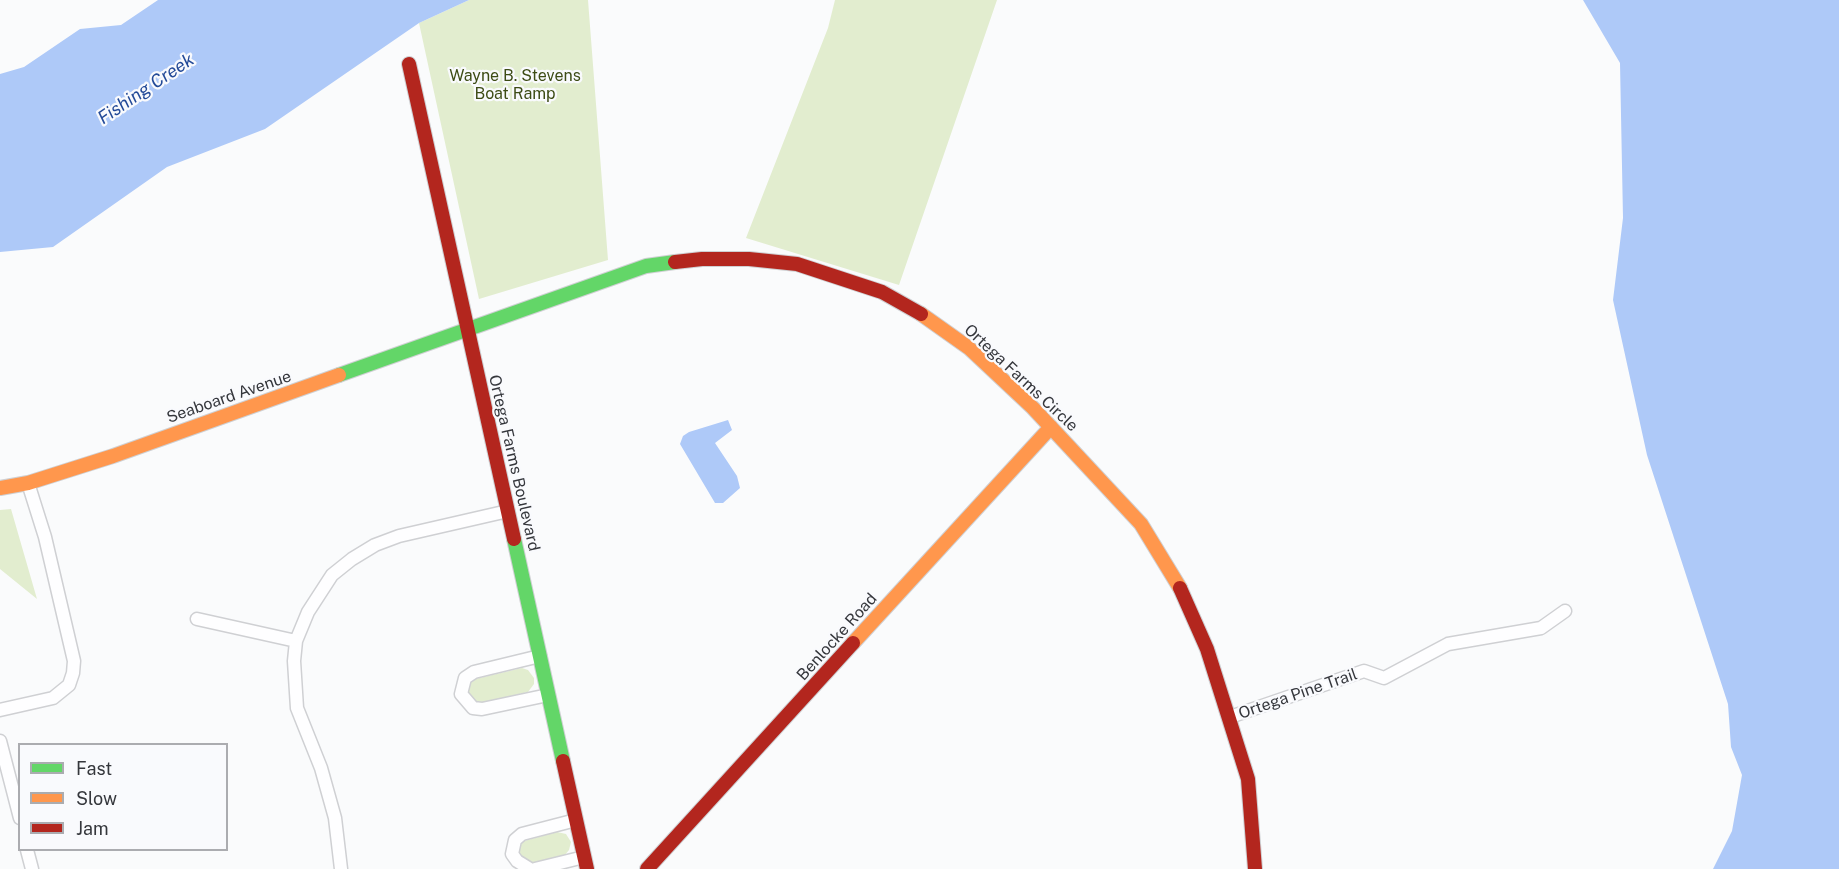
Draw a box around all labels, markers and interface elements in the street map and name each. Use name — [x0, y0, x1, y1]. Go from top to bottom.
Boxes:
water label: Fishing Creek — [94, 49, 198, 129]
park label: Wayne B. Stevens Boat Ramp — [449, 66, 581, 104]
street label: Ortega Farms Circle — [960, 320, 1082, 436]
street label: Seaboard Avenue — [164, 367, 294, 427]
street label: Ortega Farms Boulevard — [484, 373, 544, 553]
street label: Benlocke Road — [793, 589, 881, 685]
street label: Ortega Pine Trail — [1236, 665, 1360, 723]
legend — [18, 743, 228, 851]
text: Fast — [76, 758, 112, 779]
text: Slow — [76, 788, 117, 809]
text: Jam — [76, 818, 109, 839]

